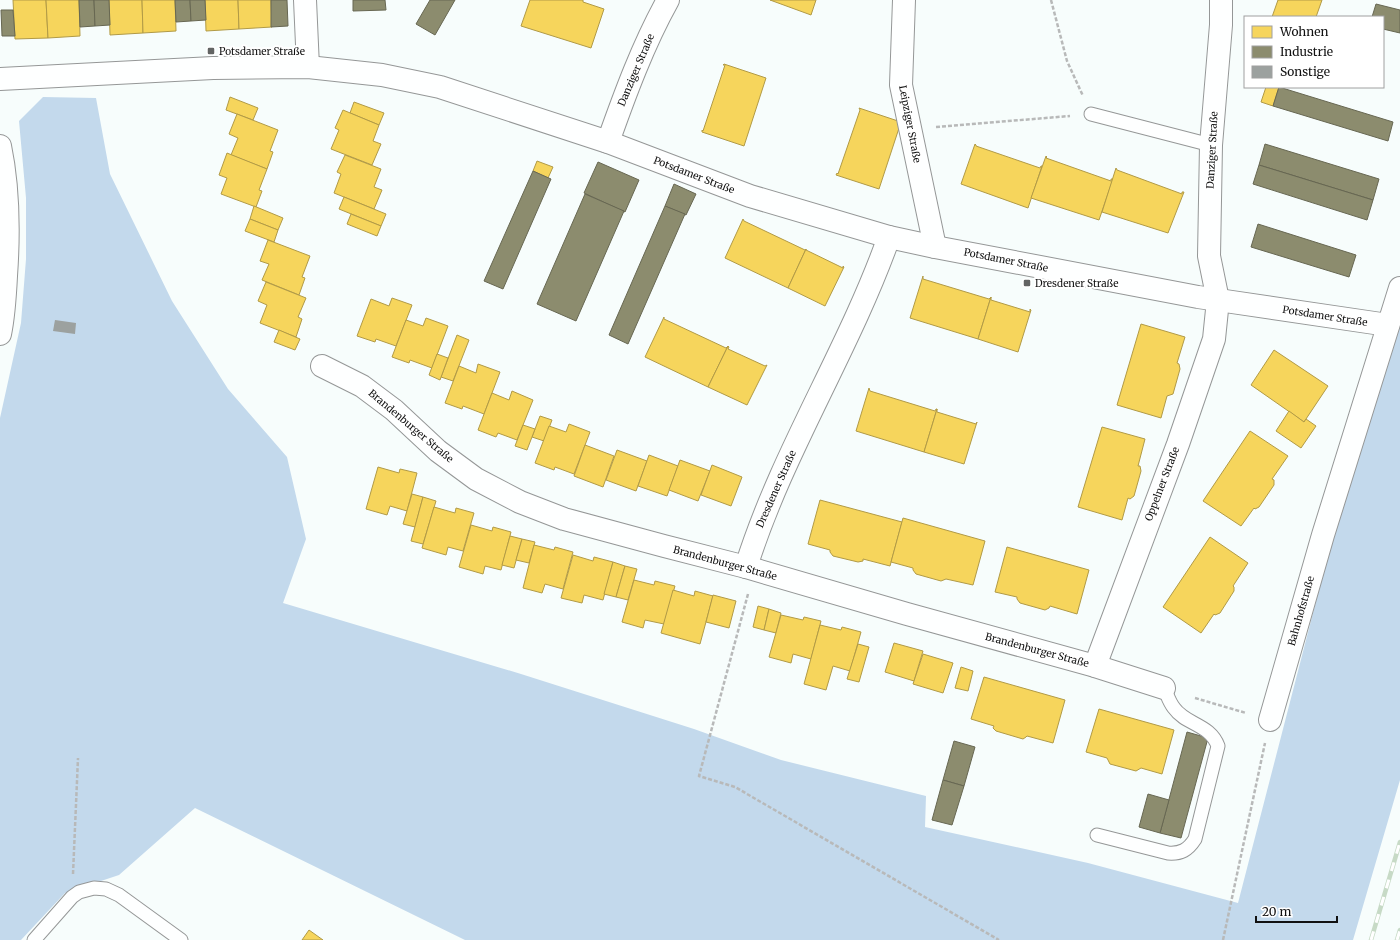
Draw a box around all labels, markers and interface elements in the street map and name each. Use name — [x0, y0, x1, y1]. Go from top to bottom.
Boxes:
legend — [1244, 16, 1384, 88]
text: Wohnen — [1279, 24, 1328, 39]
street label: Danziger Straße — [615, 32, 657, 108]
text: Industrie — [1280, 44, 1333, 59]
place label: Potsdamer Straße — [219, 45, 305, 58]
marker: Potsdamer Straße — [206, 46, 216, 56]
text: Sonstige — [1280, 64, 1330, 79]
street label: Leipziger Straße — [896, 84, 924, 164]
street label: Danziger Straße — [1203, 111, 1221, 189]
street label: Potsdamer Straße — [652, 154, 736, 196]
street label: Potsdamer Straße — [963, 245, 1049, 275]
place label: Dresdener Straße — [1035, 277, 1118, 290]
marker: Dresdener Straße — [1022, 278, 1032, 288]
street label: Potsdamer Straße — [1282, 303, 1368, 329]
street label: Brandenburger Straße — [366, 387, 456, 465]
street label: Oppelner Straße — [1142, 445, 1182, 523]
street label: Dresdener Straße — [753, 448, 799, 530]
street label: Brandenburger Straße — [672, 543, 778, 583]
street label: Bahnhofstraße — [1285, 575, 1317, 647]
street label: Brandenburger Straße — [984, 630, 1090, 670]
scale bar — [1256, 898, 1337, 924]
text: 20 m — [1262, 904, 1291, 919]

